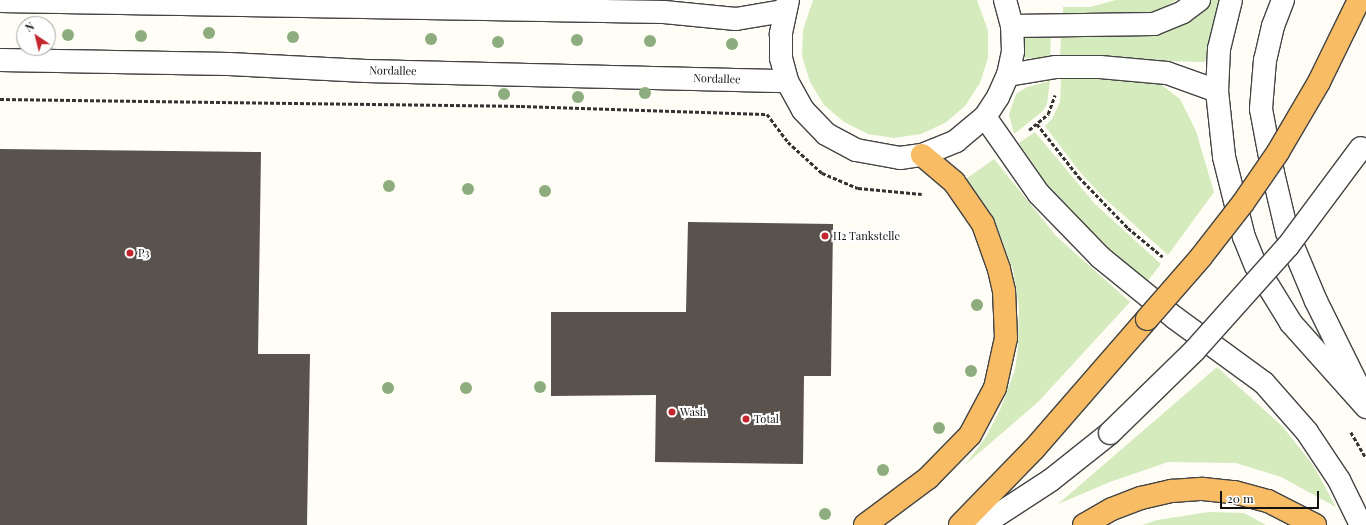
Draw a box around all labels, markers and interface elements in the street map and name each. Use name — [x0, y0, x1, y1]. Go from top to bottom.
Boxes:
north arrow — [16, 16, 56, 56]
text: N — [22, 18, 37, 35]
street label: Nordallee — [369, 64, 417, 78]
street label: Nordallee — [693, 72, 741, 86]
place label: H2 Tankstelle — [833, 229, 900, 243]
marker: H2 Tankstelle — [820, 231, 830, 241]
place label: P3 — [138, 246, 149, 260]
marker: P3 — [125, 248, 135, 258]
place label: Wash — [680, 405, 706, 419]
marker: Wash — [667, 407, 677, 417]
place label: Total — [754, 412, 779, 426]
marker: Total — [741, 414, 751, 424]
scale bar — [1222, 483, 1321, 509]
text: 20 m — [1227, 490, 1254, 506]

